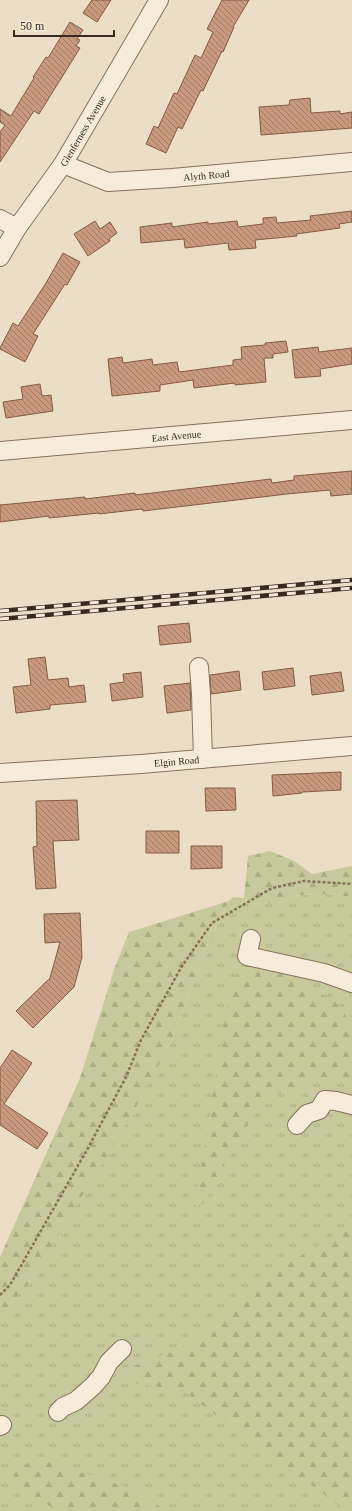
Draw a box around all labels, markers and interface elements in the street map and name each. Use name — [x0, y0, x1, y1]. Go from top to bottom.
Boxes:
scale bar — [14, 12, 114, 38]
text: 50 m — [20, 19, 45, 33]
street label: Glenferness Avenue — [57, 93, 108, 168]
street label: Alyth Road — [183, 167, 230, 182]
street label: East Avenue — [151, 428, 202, 443]
street label: Elgin Road — [154, 754, 200, 768]

